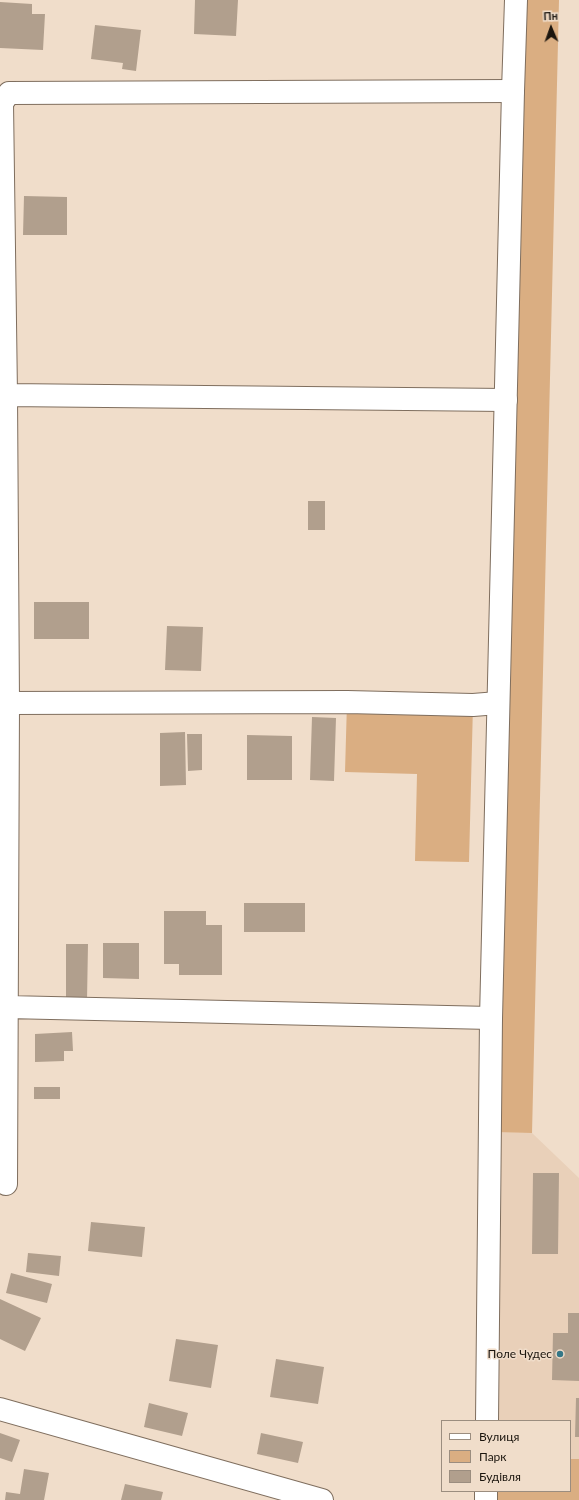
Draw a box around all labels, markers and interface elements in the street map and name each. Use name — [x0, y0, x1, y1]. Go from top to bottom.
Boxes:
north arrow — [531, 8, 571, 48]
text: Пн — [543, 9, 558, 22]
place label: Поле Чудес — [488, 1347, 552, 1361]
marker: Поле Чудес — [555, 1349, 565, 1359]
legend — [441, 1420, 571, 1492]
text: Вулиця — [479, 1429, 519, 1444]
text: Парк — [479, 1449, 507, 1464]
text: Будівля — [479, 1469, 521, 1484]

